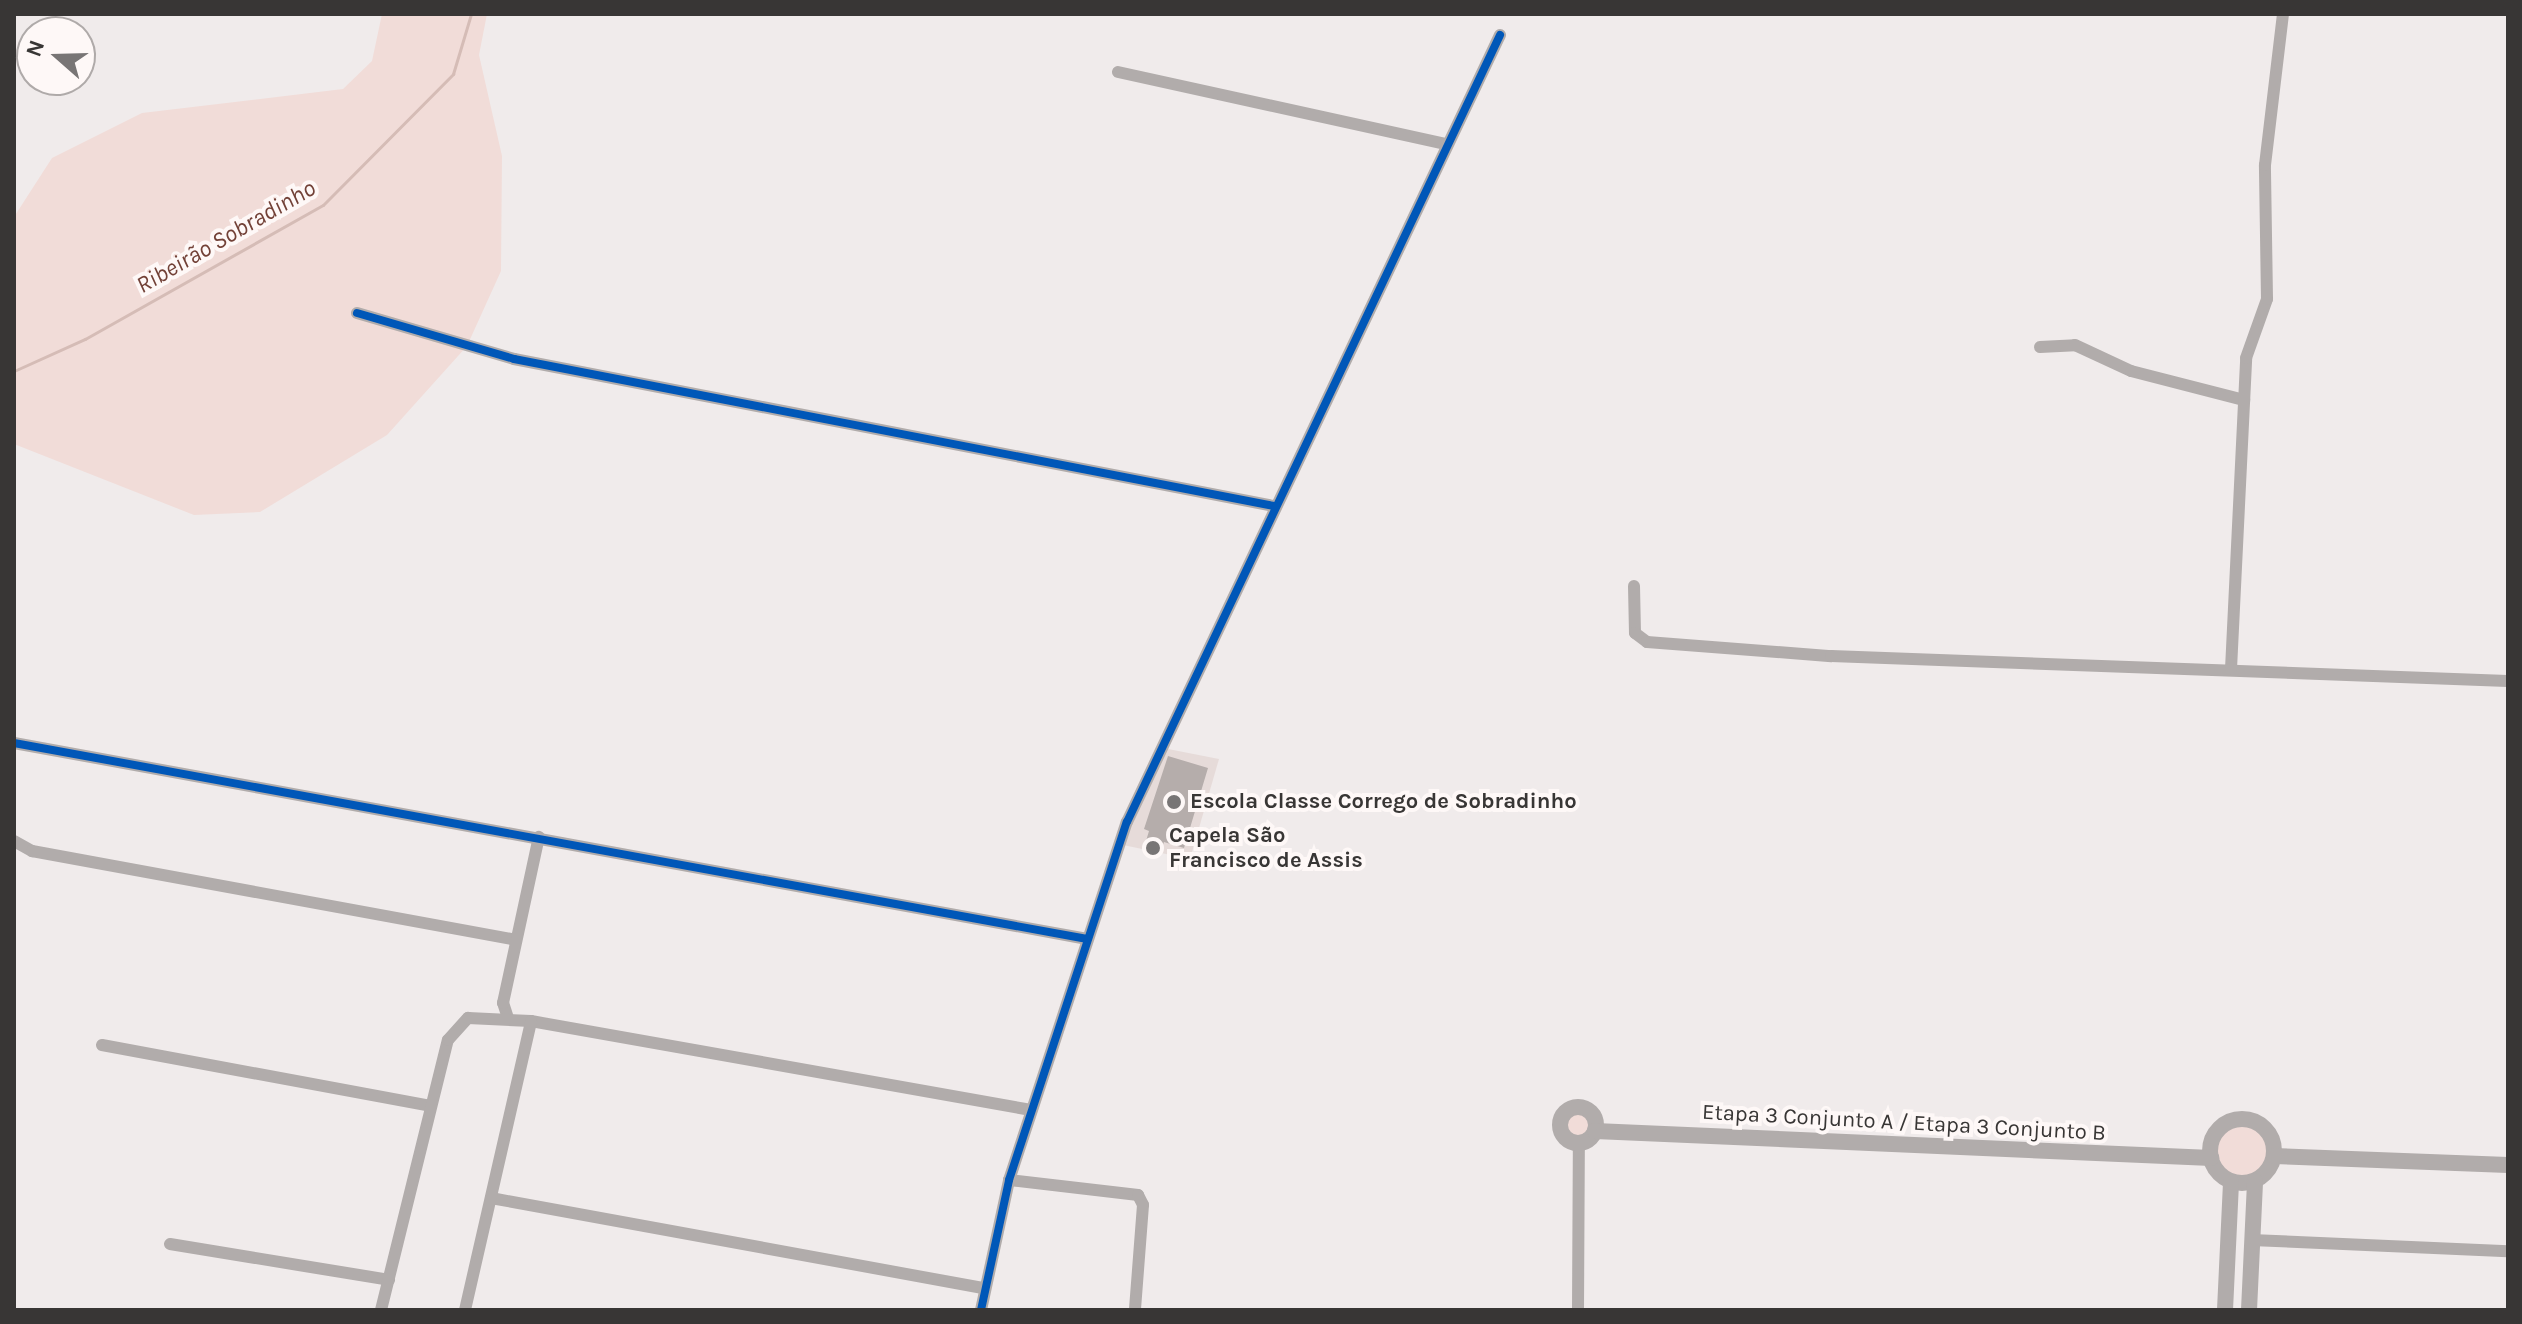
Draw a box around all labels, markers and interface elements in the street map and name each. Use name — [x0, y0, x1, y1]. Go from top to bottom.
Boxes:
north arrow — [16, 16, 96, 96]
text: N — [20, 37, 50, 60]
water label: Ribeirão Sobradinho — [131, 174, 321, 300]
place label: Escola Classe Corrego de Sobradinho — [1190, 789, 1577, 815]
marker: Escola Classe Corrego de Sobradinho — [1165, 793, 1183, 811]
place label: Capela São Francisco de Assis — [1169, 822, 1363, 874]
marker: Capela São Francisco de Assis — [1144, 839, 1162, 857]
street label: Etapa 3 Conjunto A / Etapa 3 Conjunto B — [1701, 1099, 2107, 1147]

